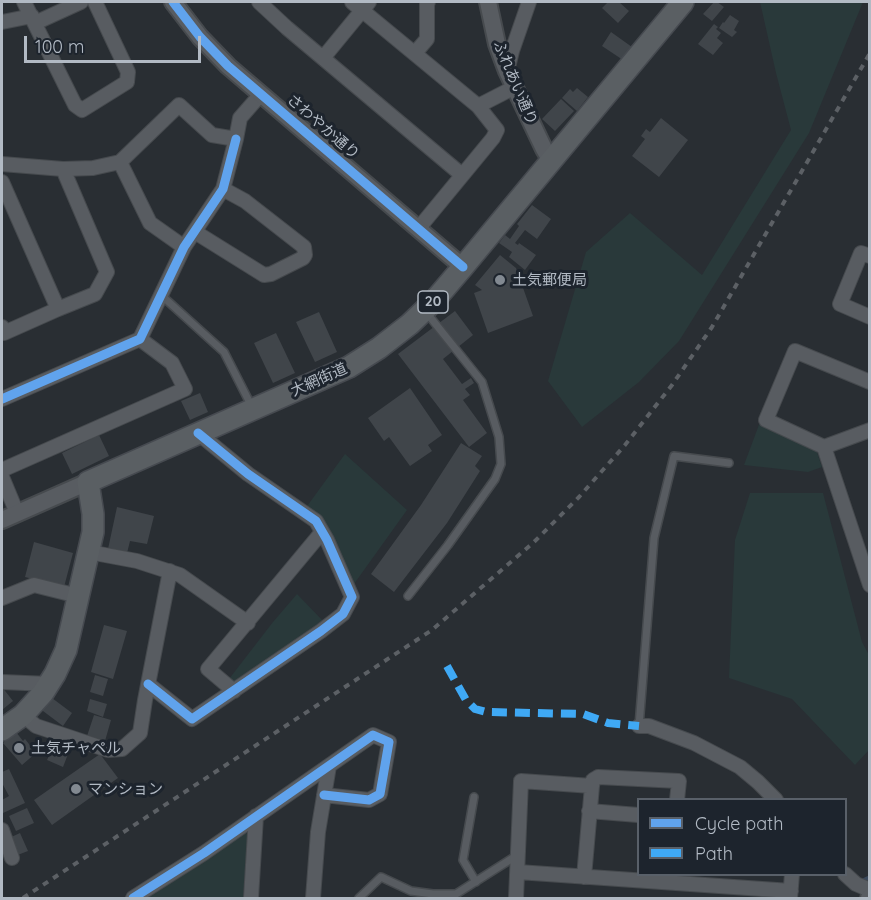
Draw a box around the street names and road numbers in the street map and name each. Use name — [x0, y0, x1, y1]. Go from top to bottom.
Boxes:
street label: ふれあい通り — [489, 38, 541, 128]
street label: さわやか通り — [283, 91, 363, 163]
road number: 20 — [418, 291, 448, 313]
street label: 大網街道 — [288, 360, 350, 400]

